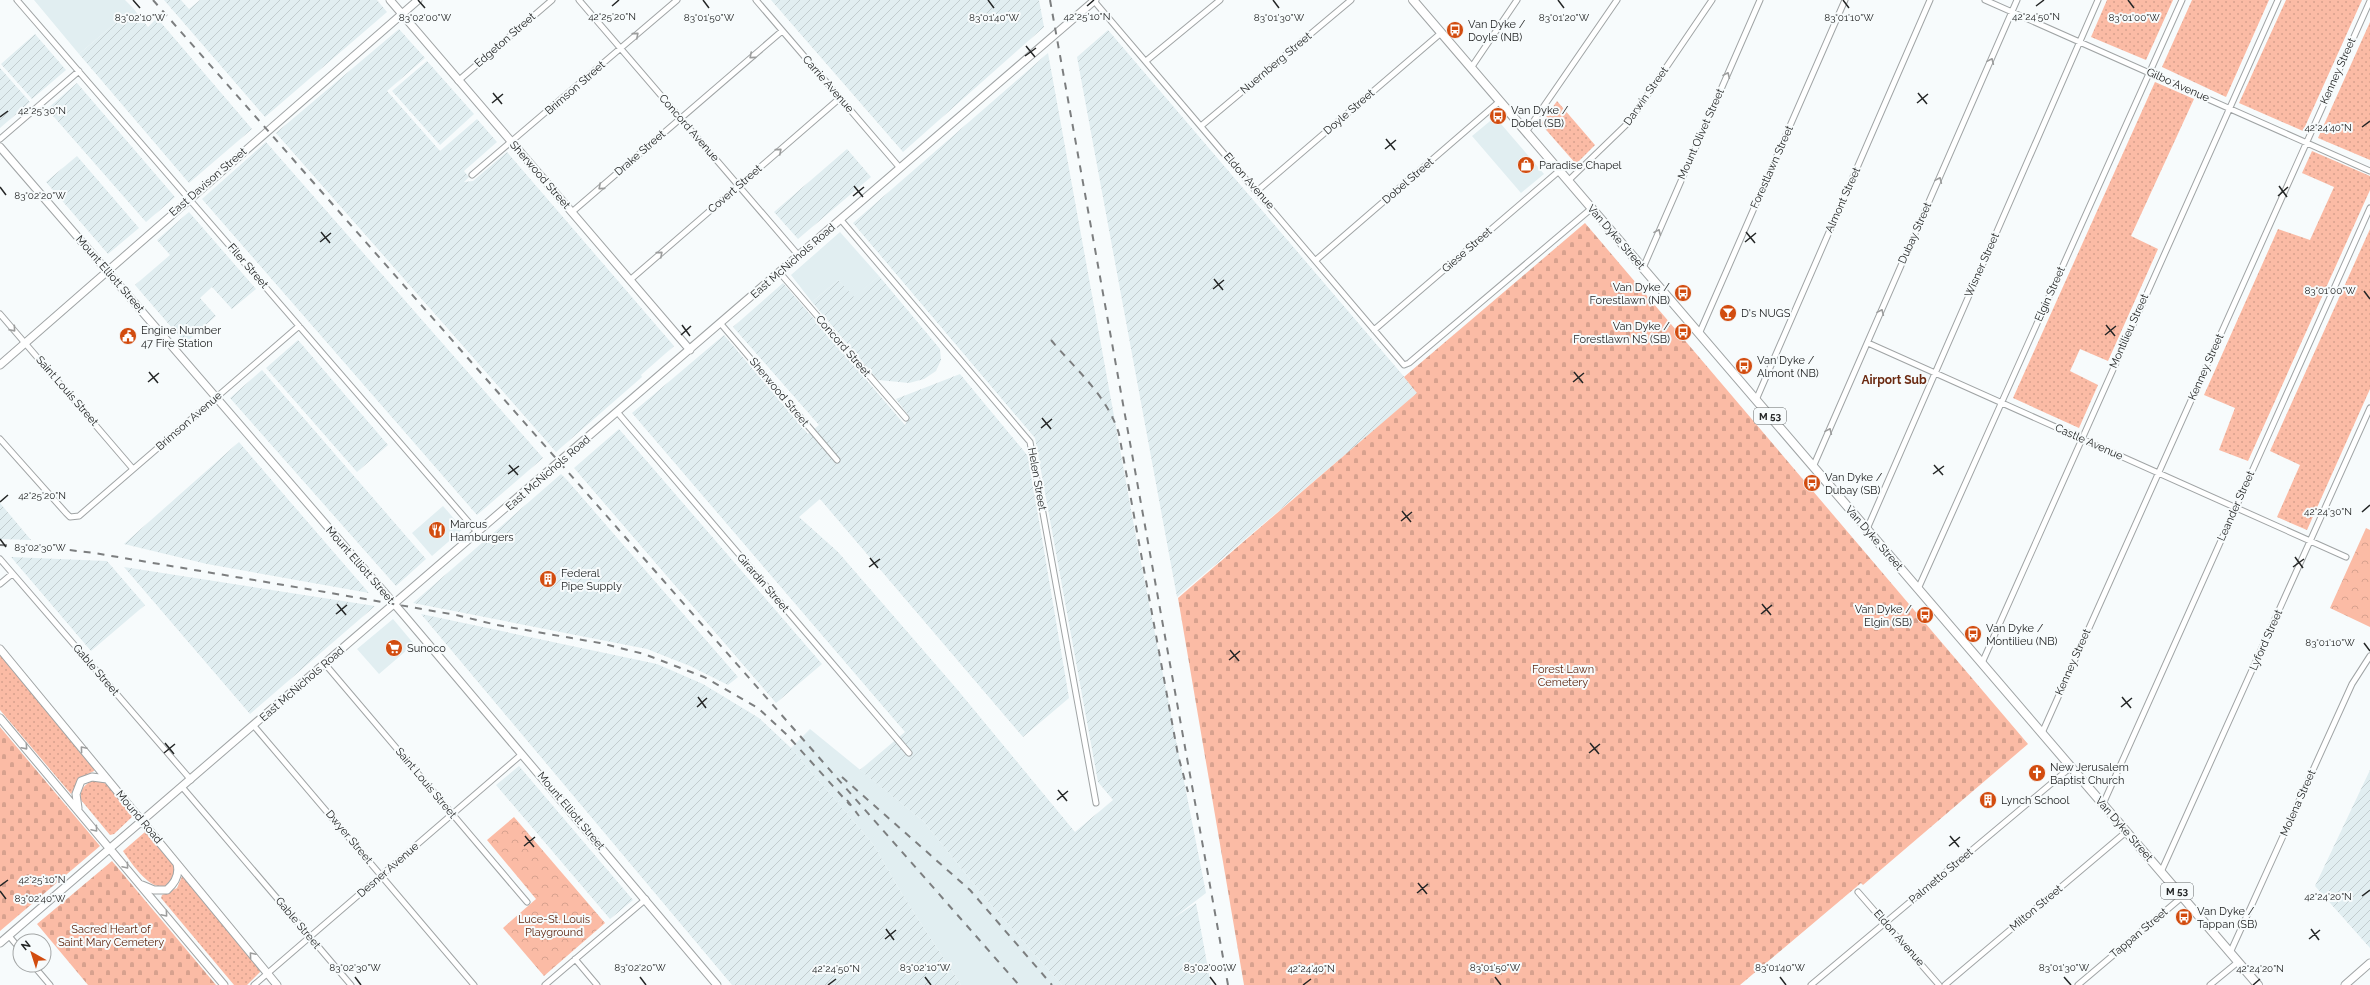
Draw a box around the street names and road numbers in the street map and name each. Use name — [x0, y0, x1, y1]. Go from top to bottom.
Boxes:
street label: Edgeton Street — [472, 10, 538, 70]
street label: Nuernberg Street — [1238, 29, 1314, 97]
street label: Kenney Street — [2318, 36, 2359, 106]
street label: Carrie Avenue — [800, 53, 857, 116]
street label: Brimson Street — [542, 58, 608, 118]
street label: Darwin Street — [1621, 64, 1671, 128]
street label: Gilbo Avenue — [2144, 65, 2212, 105]
street label: Doyle Street — [1321, 86, 1377, 138]
street label: Mount Olivet Street — [1675, 86, 1727, 182]
street label: Concord Avenue — [656, 92, 722, 165]
street label: Forestlawn Street — [1748, 123, 1796, 210]
street label: Drake Street — [612, 127, 668, 179]
street label: Sherwood Street — [507, 139, 573, 212]
street label: East Davison Street — [167, 145, 249, 219]
street label: Eldon Avenue — [1221, 150, 1277, 212]
street label: Dobel Street — [1380, 155, 1437, 207]
street label: Covert Street — [706, 162, 765, 216]
street label: Almont Street — [1823, 165, 1863, 235]
street label: Dubay Street — [1896, 200, 1934, 266]
street label: Van Dyke Street — [1584, 202, 1648, 272]
street label: East McNichols Road — [748, 221, 838, 301]
street label: Giese Street — [1439, 225, 1495, 275]
street label: Wisner Street — [1962, 231, 2002, 299]
street label: Mount Elliott Street — [73, 233, 147, 315]
street label: Filer Street — [225, 241, 271, 291]
street label: Elgin Street — [2032, 264, 2068, 323]
street label: Montilieu Street — [2107, 291, 2151, 370]
street label: Concord Street — [813, 313, 873, 380]
street label: Kenney Street — [2186, 332, 2227, 402]
street label: Saint Louis Street — [33, 353, 101, 429]
street label: Sherwood Street — [747, 355, 812, 429]
street label: Brimson Avenue — [153, 389, 225, 453]
road number: M 53 — [1754, 408, 1786, 424]
street label: Castle Avenue — [2053, 421, 2126, 463]
street label: East McNichols Road — [503, 433, 593, 513]
street label: Helen Street — [1025, 447, 1049, 512]
street label: Leander Street — [2215, 469, 2257, 543]
street label: Van Dyke Street — [1842, 503, 1906, 573]
street label: Mount Elliott Street — [323, 524, 397, 606]
street label: Girardin Street — [734, 551, 792, 615]
street label: Lyford Street — [2247, 607, 2285, 672]
street label: Kenney Street — [2053, 627, 2094, 697]
street label: Gable Street — [70, 642, 122, 698]
street label: East McNichols Road — [257, 644, 347, 724]
street label: Saint Louis Street — [393, 745, 460, 821]
street label: Molena Street — [2278, 768, 2319, 838]
street label: Mount Elliott Street — [535, 769, 608, 853]
street label: Mound Road — [113, 788, 165, 846]
street label: Van Dyke Street — [2092, 794, 2156, 864]
street label: Dwyer Street — [323, 808, 375, 867]
street label: Desner Avenue — [355, 839, 422, 900]
street label: Palmetto Street — [1906, 845, 1976, 906]
street label: Milton Street — [2007, 882, 2065, 934]
road number: M 53 — [2161, 883, 2193, 899]
street label: Gable Street — [273, 895, 324, 952]
street label: Tappan Street — [2108, 905, 2171, 961]
street label: Eldon Avenue — [1871, 907, 1927, 969]

